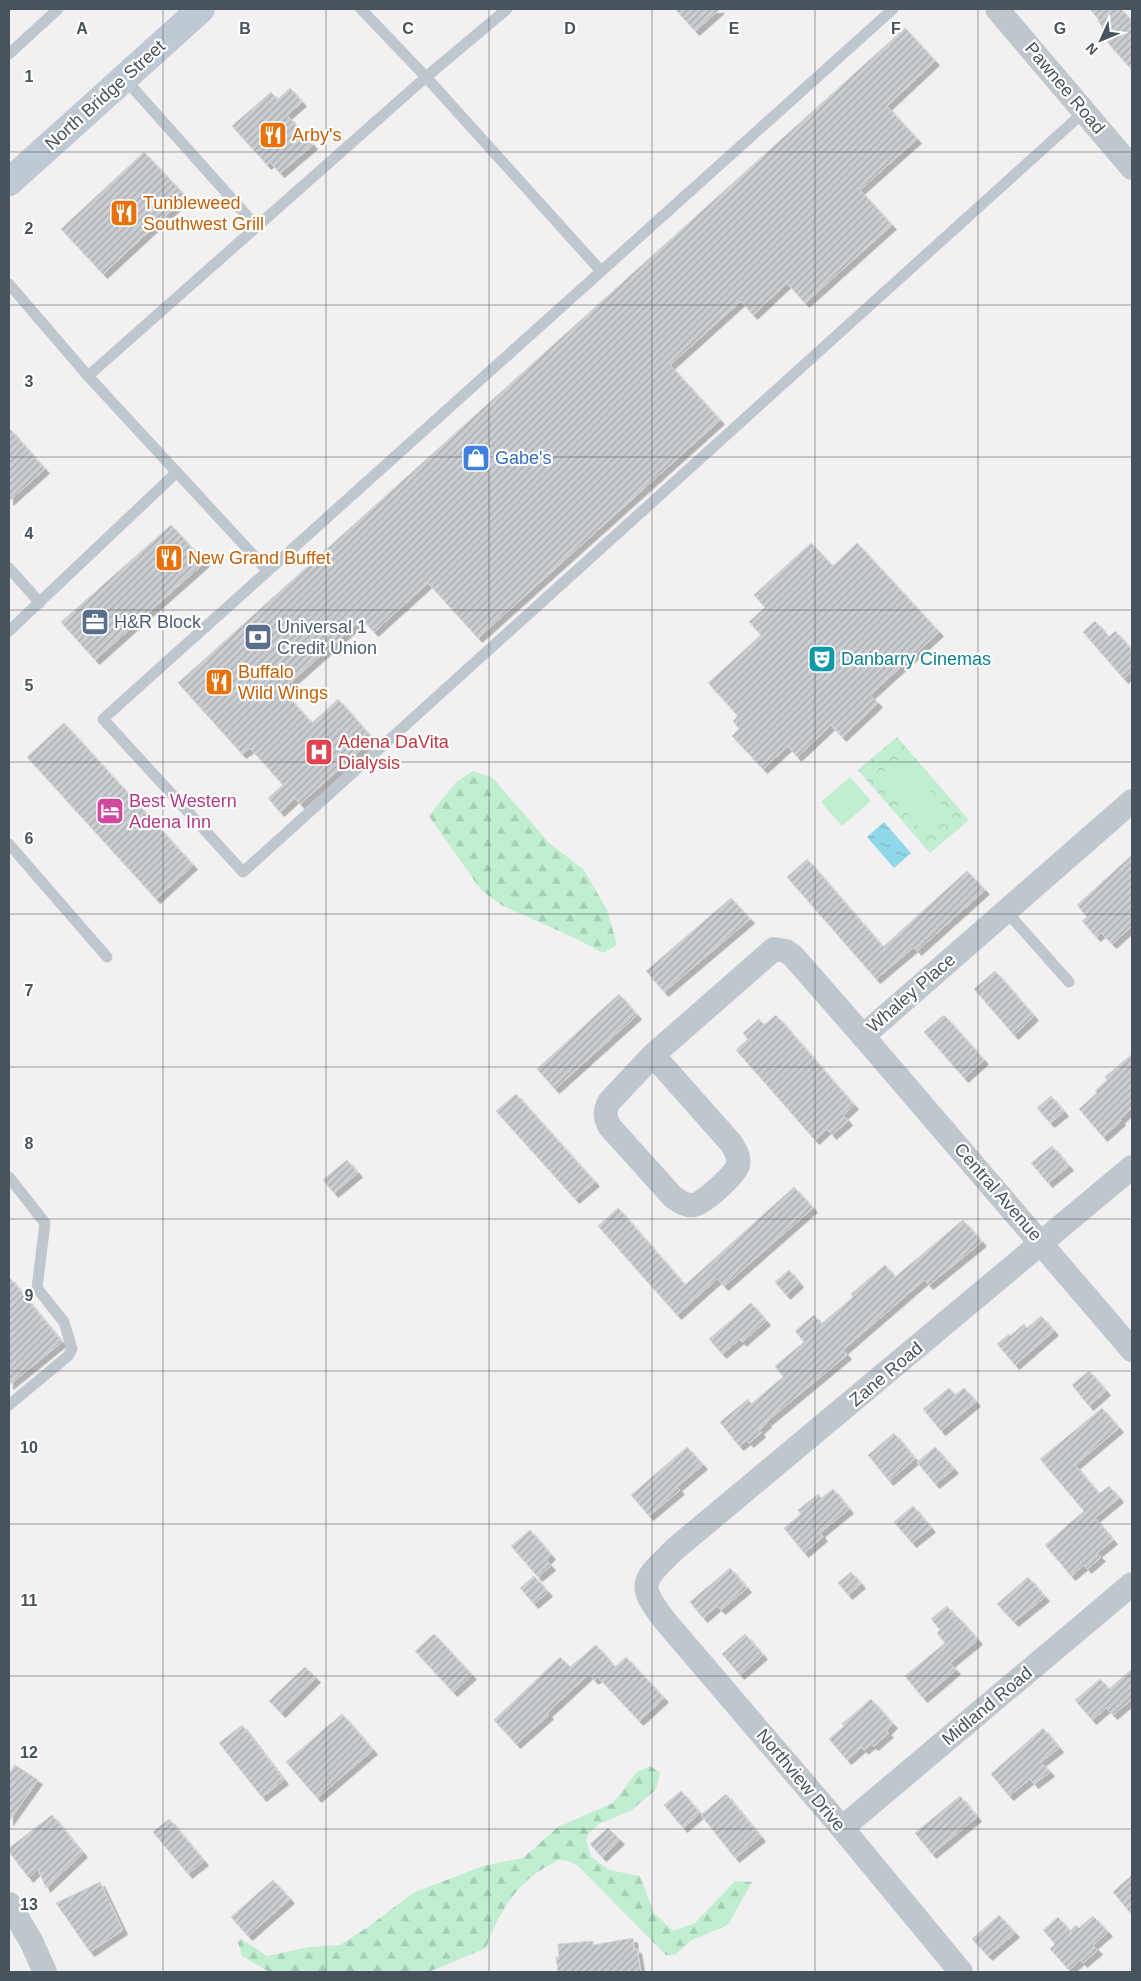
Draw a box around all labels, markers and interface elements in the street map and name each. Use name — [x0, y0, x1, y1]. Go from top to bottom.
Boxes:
north arrow — [1076, 15, 1126, 65]
text: A — [76, 20, 88, 37]
text: B — [239, 20, 251, 37]
text: C — [402, 20, 414, 37]
text: D — [564, 20, 576, 37]
text: E — [729, 20, 740, 37]
text: F — [891, 20, 901, 37]
text: G — [1054, 20, 1066, 37]
street label: North Bridge Street — [41, 36, 169, 154]
street label: Pawnee Road — [1021, 38, 1109, 138]
text: N — [1082, 40, 1101, 58]
text: 1 — [25, 68, 34, 85]
restaurant icon: Arby's — [258, 120, 288, 150]
place label: Arby's — [292, 125, 341, 145]
place label: Tunbleweed Southwest Grill — [143, 193, 264, 234]
restaurant icon: Tunbleweed Southwest Grill — [109, 198, 139, 228]
text: 2 — [25, 220, 34, 237]
text: 3 — [25, 373, 34, 390]
shop icon: Gabe's — [461, 443, 491, 473]
place label: Gabe's — [495, 448, 551, 468]
text: 4 — [25, 525, 34, 542]
restaurant icon: New Grand Buffet — [154, 543, 184, 573]
place label: New Grand Buffet — [188, 548, 331, 568]
office icon: H&R Block — [80, 607, 110, 637]
place label: H&R Block — [114, 612, 202, 632]
place label: Universal 1 Credit Union — [277, 617, 377, 658]
bank icon: Universal 1 Credit Union — [243, 622, 273, 652]
theatre icon: Danbarry Cinemas — [807, 644, 837, 674]
place label: Danbarry Cinemas — [841, 649, 991, 669]
place label: Buffalo Wild Wings — [238, 662, 328, 703]
restaurant icon: Buffalo Wild Wings — [204, 667, 234, 697]
text: 5 — [25, 677, 34, 694]
place label: Adena DaVita Dialysis — [338, 732, 450, 773]
hospital icon: Adena DaVita Dialysis — [304, 737, 334, 767]
place label: Best Western Adena Inn — [129, 791, 237, 832]
hotel icon: Best Western Adena Inn — [95, 796, 125, 826]
text: 6 — [25, 830, 34, 847]
street label: Whaley Place — [863, 949, 959, 1037]
text: 7 — [25, 982, 34, 999]
text: 8 — [25, 1135, 34, 1152]
street label: Central Avenue — [950, 1139, 1046, 1245]
text: 9 — [25, 1287, 34, 1304]
street label: Zane Road — [845, 1338, 927, 1410]
text: 10 — [20, 1439, 38, 1456]
text: 11 — [21, 1592, 38, 1609]
street label: Midland Road — [938, 1663, 1036, 1749]
street label: Northview Drive — [753, 1725, 849, 1835]
text: 12 — [20, 1744, 38, 1761]
text: 13 — [20, 1896, 38, 1913]

